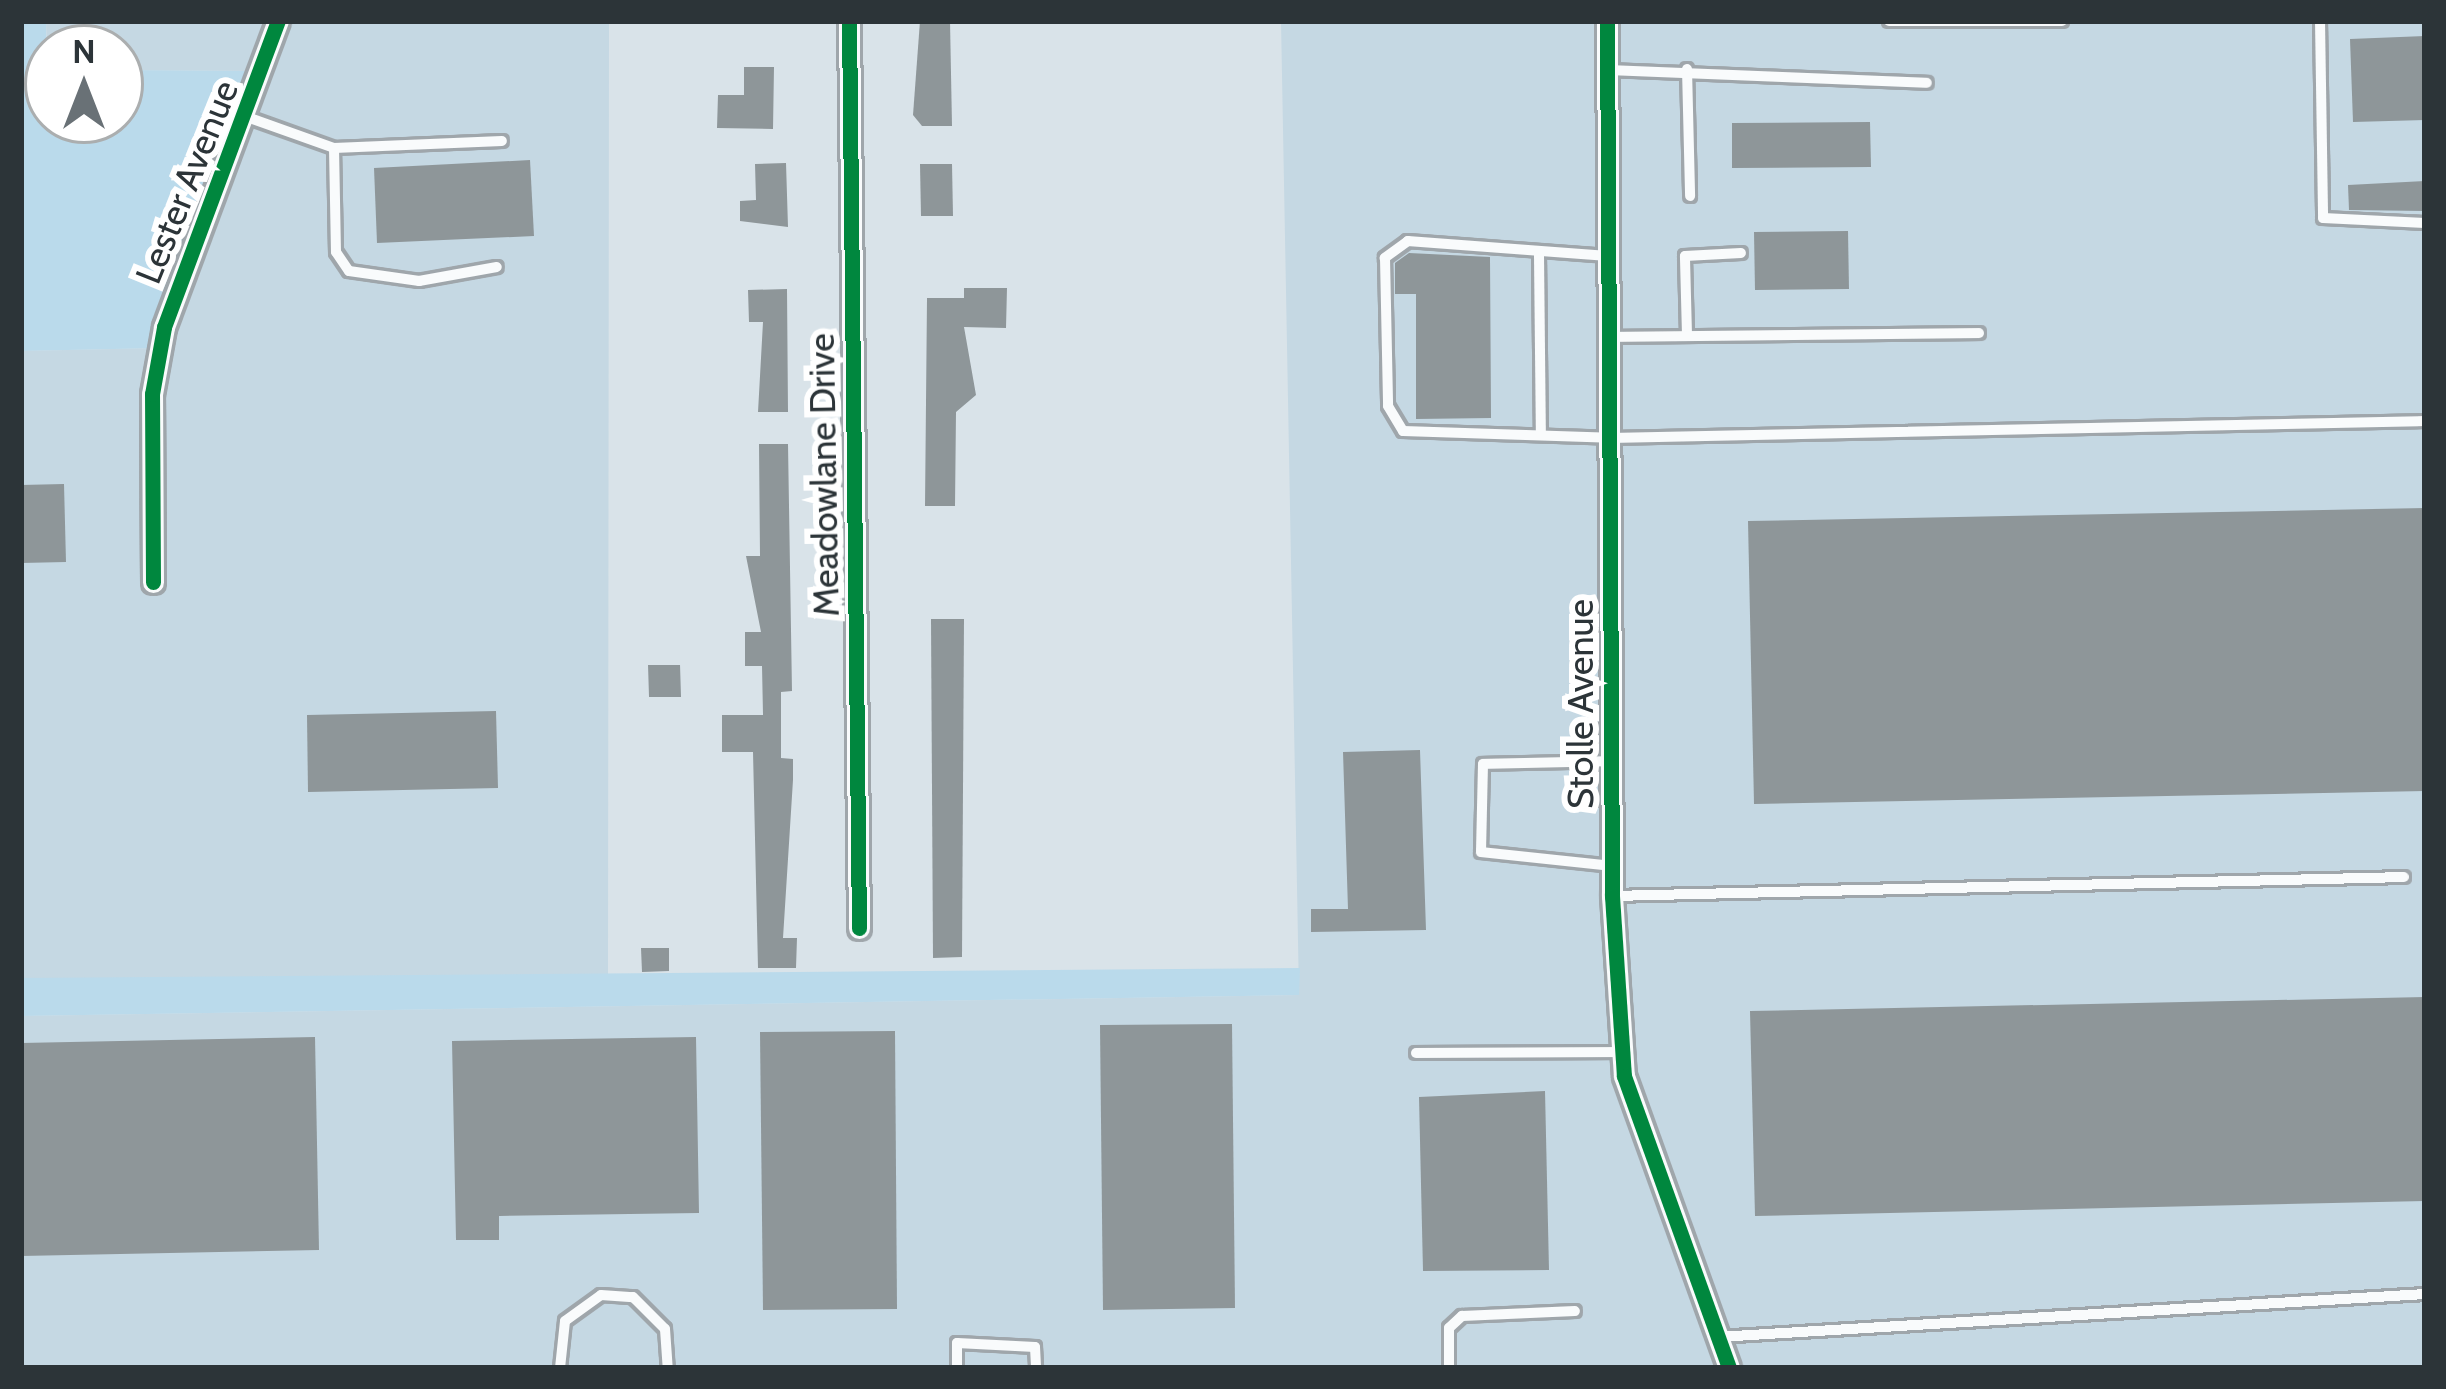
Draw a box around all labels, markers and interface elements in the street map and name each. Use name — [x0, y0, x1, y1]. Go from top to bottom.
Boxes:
north arrow — [24, 24, 144, 144]
text: N — [72, 31, 96, 71]
street label: Lester Avenue — [127, 74, 247, 290]
street label: Meadowlane Drive — [800, 333, 848, 617]
street label: Stolle Avenue — [1559, 599, 1603, 809]

